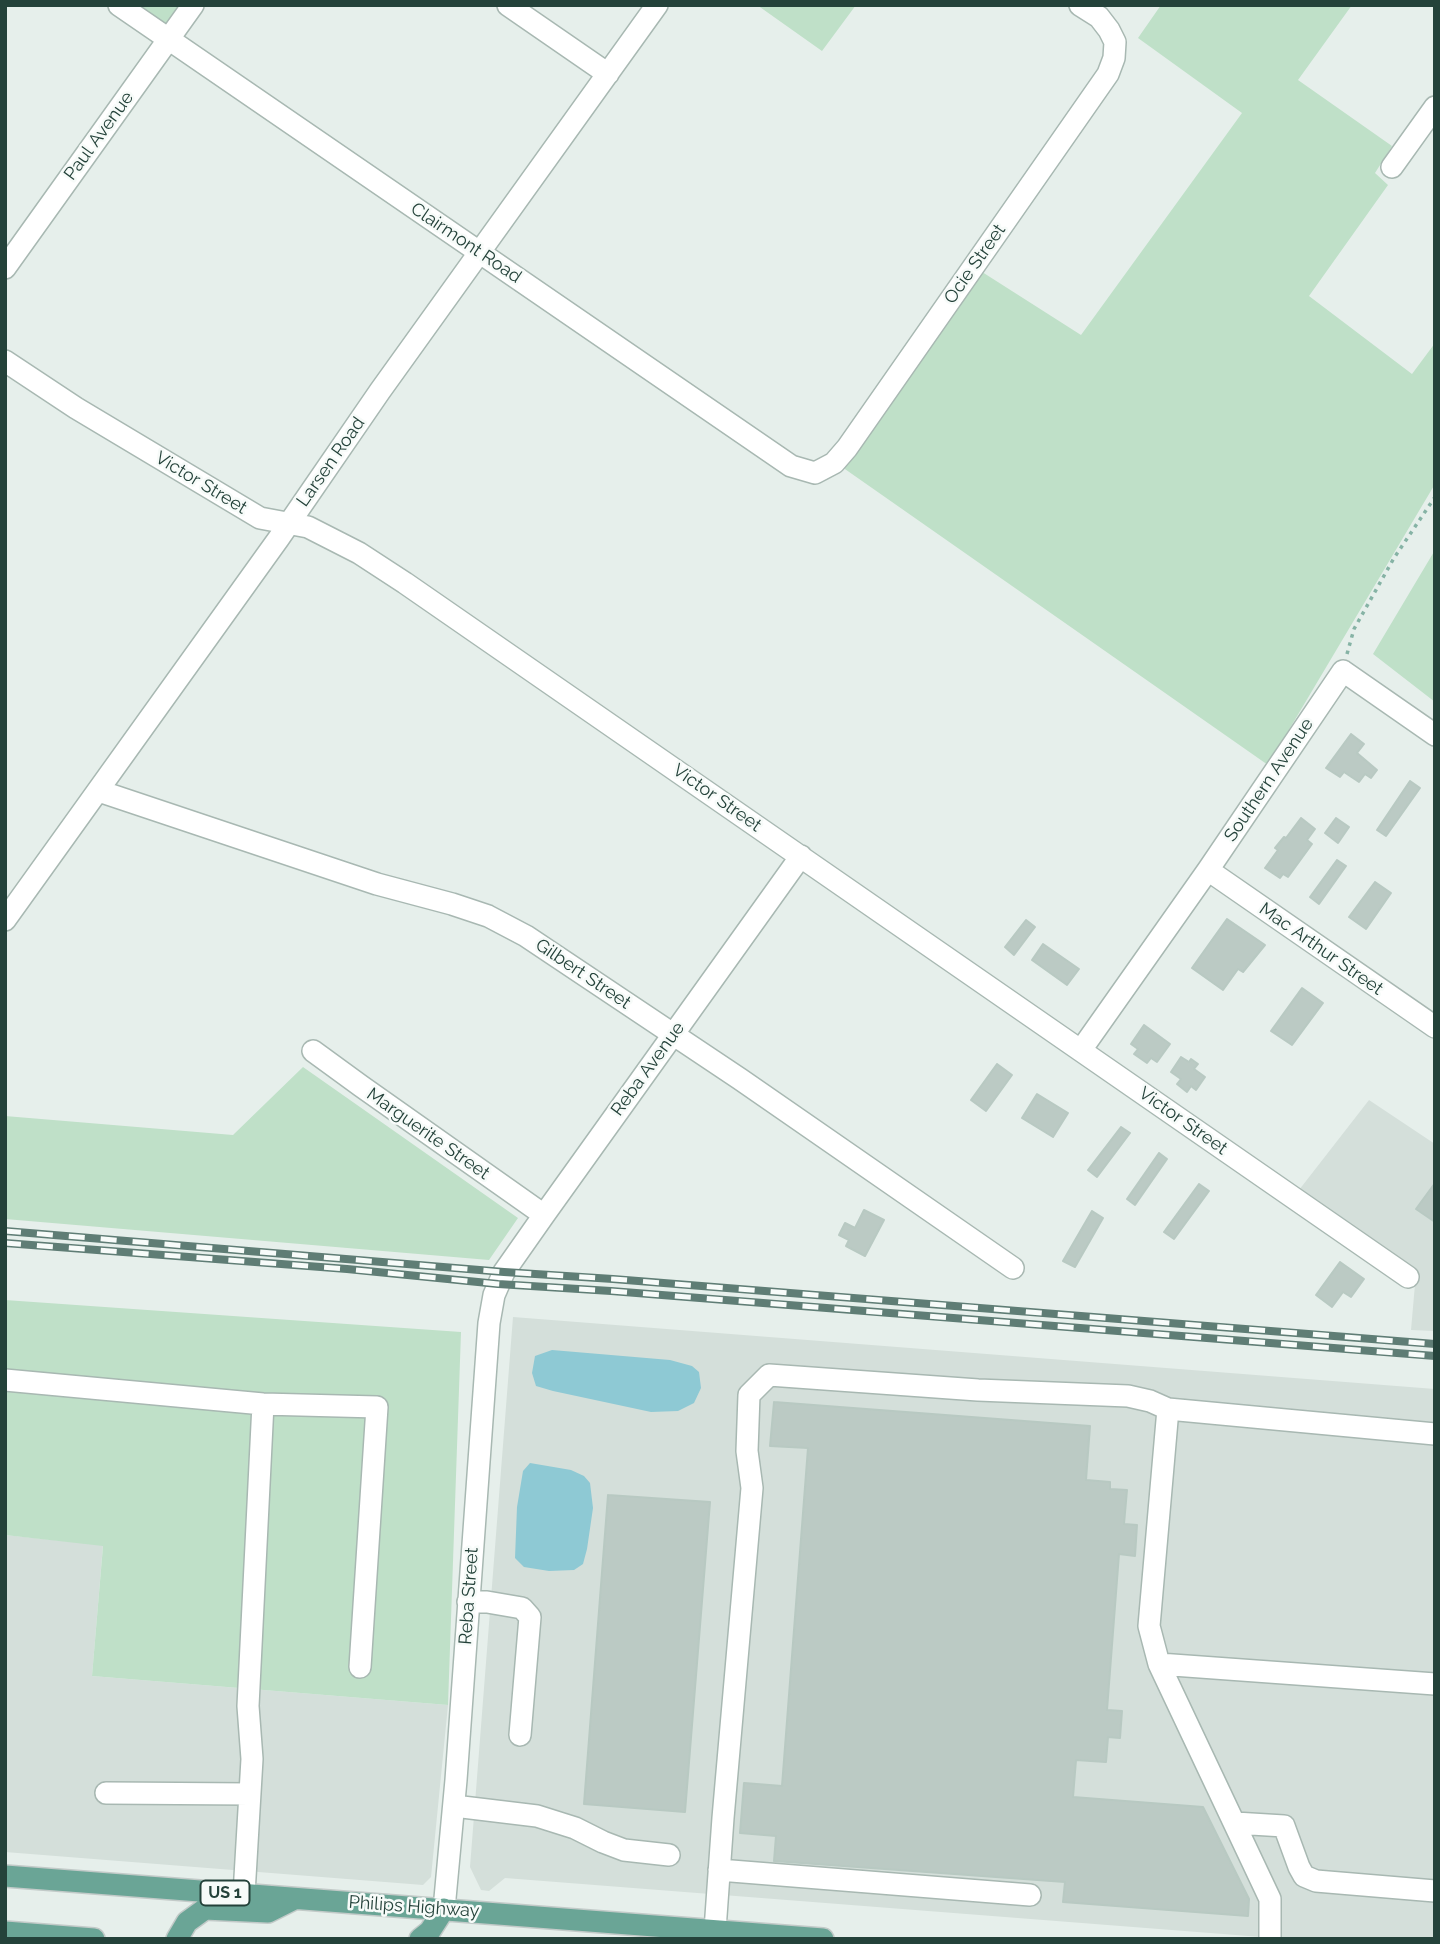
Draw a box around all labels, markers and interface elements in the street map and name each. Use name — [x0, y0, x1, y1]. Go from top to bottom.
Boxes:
street label: Paul Avenue — [60, 87, 138, 185]
street label: Clairmont Road — [407, 198, 525, 288]
street label: Ocie Street — [940, 220, 1010, 308]
street label: Larsen Road — [292, 413, 370, 511]
street label: Victor Street — [151, 447, 251, 519]
street label: Southern Avenue — [1220, 714, 1318, 846]
street label: Victor Street — [668, 759, 766, 837]
street label: Mac Arthur Street — [1255, 898, 1387, 1000]
street label: Gilbert Street — [531, 934, 635, 1014]
street label: Reba Avenue — [607, 1018, 689, 1120]
street label: Victor Street — [1134, 1082, 1232, 1160]
street label: Marguerite Street — [362, 1084, 494, 1184]
street label: Reba Street — [455, 1547, 483, 1645]
road number: US 1 — [201, 1881, 250, 1906]
street label: Philips Highway — [348, 1892, 480, 1922]

